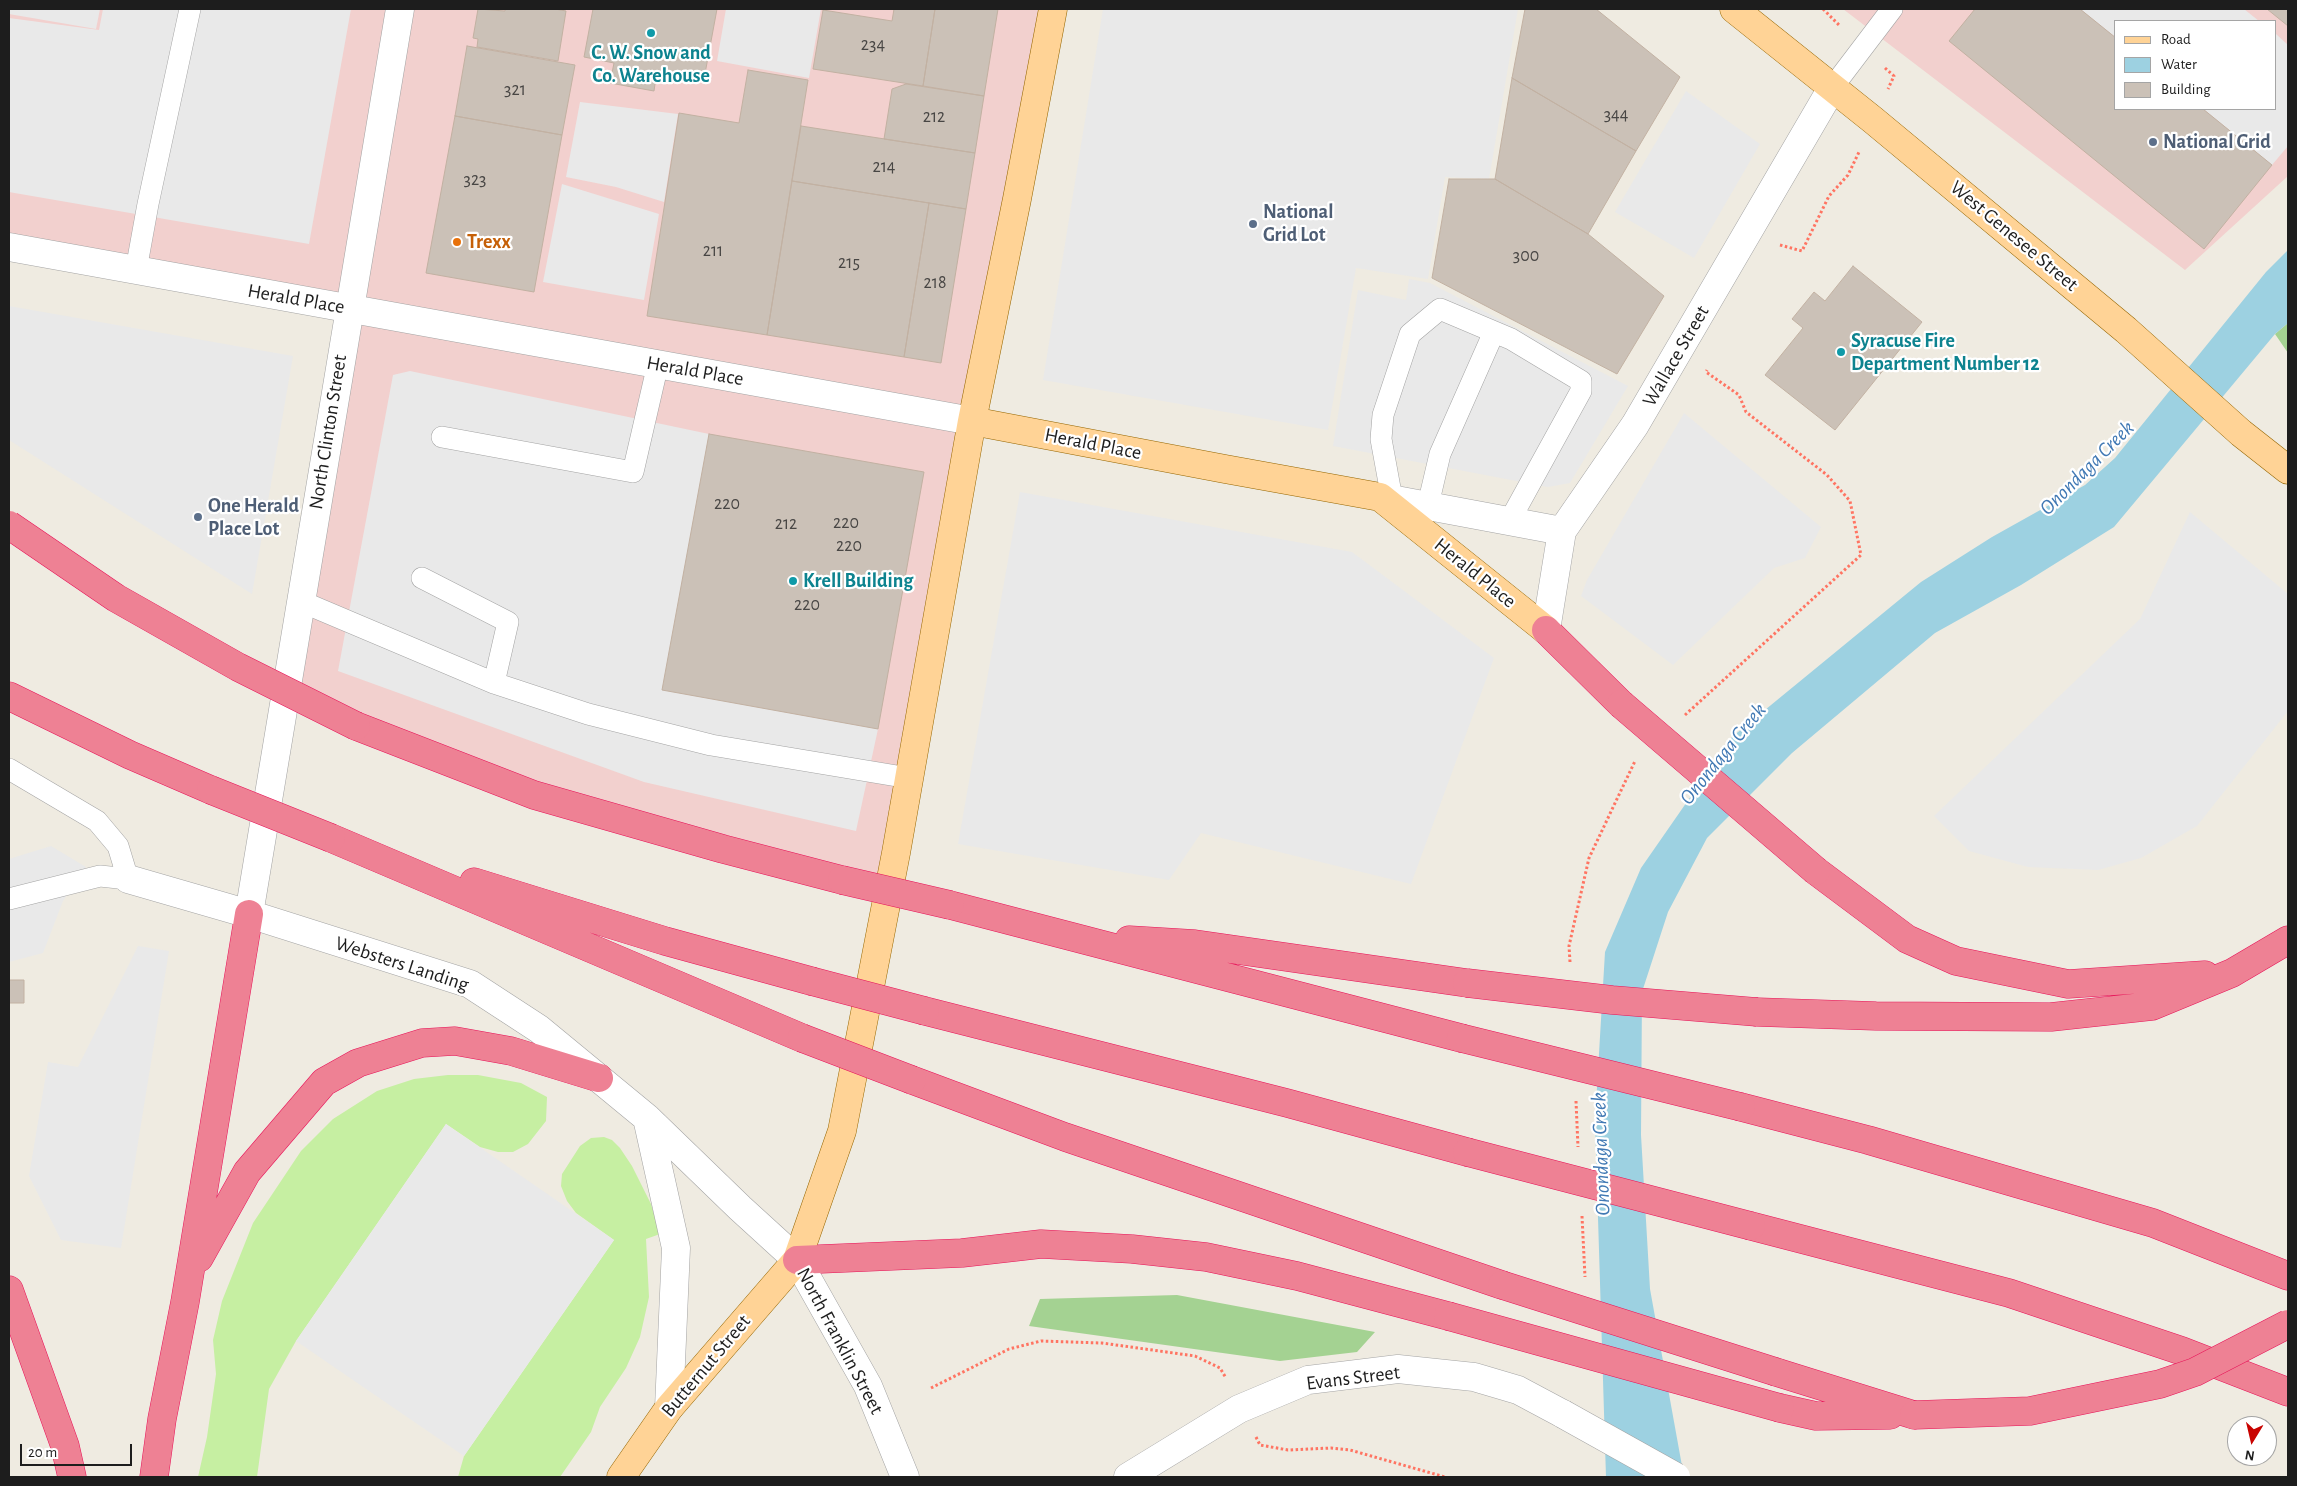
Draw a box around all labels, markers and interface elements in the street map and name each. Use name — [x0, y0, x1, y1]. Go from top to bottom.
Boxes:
legend — [2114, 20, 2277, 110]
marker: C. W. Snow and Co. Warehouse — [645, 27, 657, 39]
text: Road — [2161, 32, 2191, 47]
house number: 234 — [861, 34, 885, 56]
place label: C. W. Snow and Co. Warehouse — [591, 41, 711, 88]
text: Water — [2161, 57, 2197, 72]
house number: 321 — [504, 79, 526, 101]
text: Building — [2161, 82, 2211, 97]
house number: 344 — [1604, 104, 1628, 126]
house number: 212 — [923, 106, 945, 128]
place label: National Grid — [2163, 130, 2271, 154]
marker: National Grid — [2147, 136, 2159, 148]
house number: 214 — [872, 156, 896, 178]
house number: 323 — [463, 169, 487, 191]
street label: West Genesee Street — [1945, 175, 2083, 297]
place label: National Grid Lot — [1263, 200, 1333, 247]
marker: National Grid Lot — [1247, 218, 1259, 230]
place label: Trexx — [467, 230, 511, 254]
marker: Trexx — [451, 236, 463, 248]
house number: 211 — [703, 240, 723, 262]
house number: 300 — [1513, 245, 1539, 267]
house number: 215 — [838, 252, 860, 274]
house number: 218 — [924, 272, 946, 294]
street label: Herald Place — [246, 279, 346, 319]
street label: Wallace Street — [1638, 301, 1714, 411]
place label: Syracuse Fire Department Number 12 — [1851, 329, 2040, 376]
marker: Syracuse Fire Department Number 12 — [1835, 346, 1847, 358]
street label: Herald Place — [645, 351, 745, 391]
street label: North Clinton Street — [304, 353, 352, 511]
water label: Onondaga Creek — [2034, 415, 2140, 521]
street label: Herald Place — [1043, 423, 1143, 465]
house number: 220 — [714, 493, 740, 515]
place label: One Herald Place Lot — [208, 494, 299, 541]
marker: One Herald Place Lot — [192, 511, 204, 523]
house number: 220 — [833, 512, 859, 534]
house number: 212 — [775, 513, 797, 535]
street label: Herald Place — [1429, 533, 1521, 613]
house number: 220 — [836, 535, 862, 557]
place label: Krell Building — [803, 569, 913, 593]
marker: Krell Building — [787, 575, 799, 587]
house number: 220 — [794, 594, 820, 616]
water label: Onondaga Creek — [1674, 698, 1772, 810]
street label: Websters Landing — [332, 931, 472, 997]
water label: Onondaga Creek — [1586, 1092, 1616, 1216]
street label: North Franklin Street — [791, 1264, 889, 1418]
street label: Butternut Street — [656, 1310, 756, 1422]
street label: Evans Street — [1305, 1360, 1401, 1396]
north arrow — [2227, 1416, 2277, 1466]
scale bar — [22, 1434, 135, 1466]
text: 20 m — [28, 1445, 57, 1460]
text: N — [2244, 1447, 2256, 1463]

